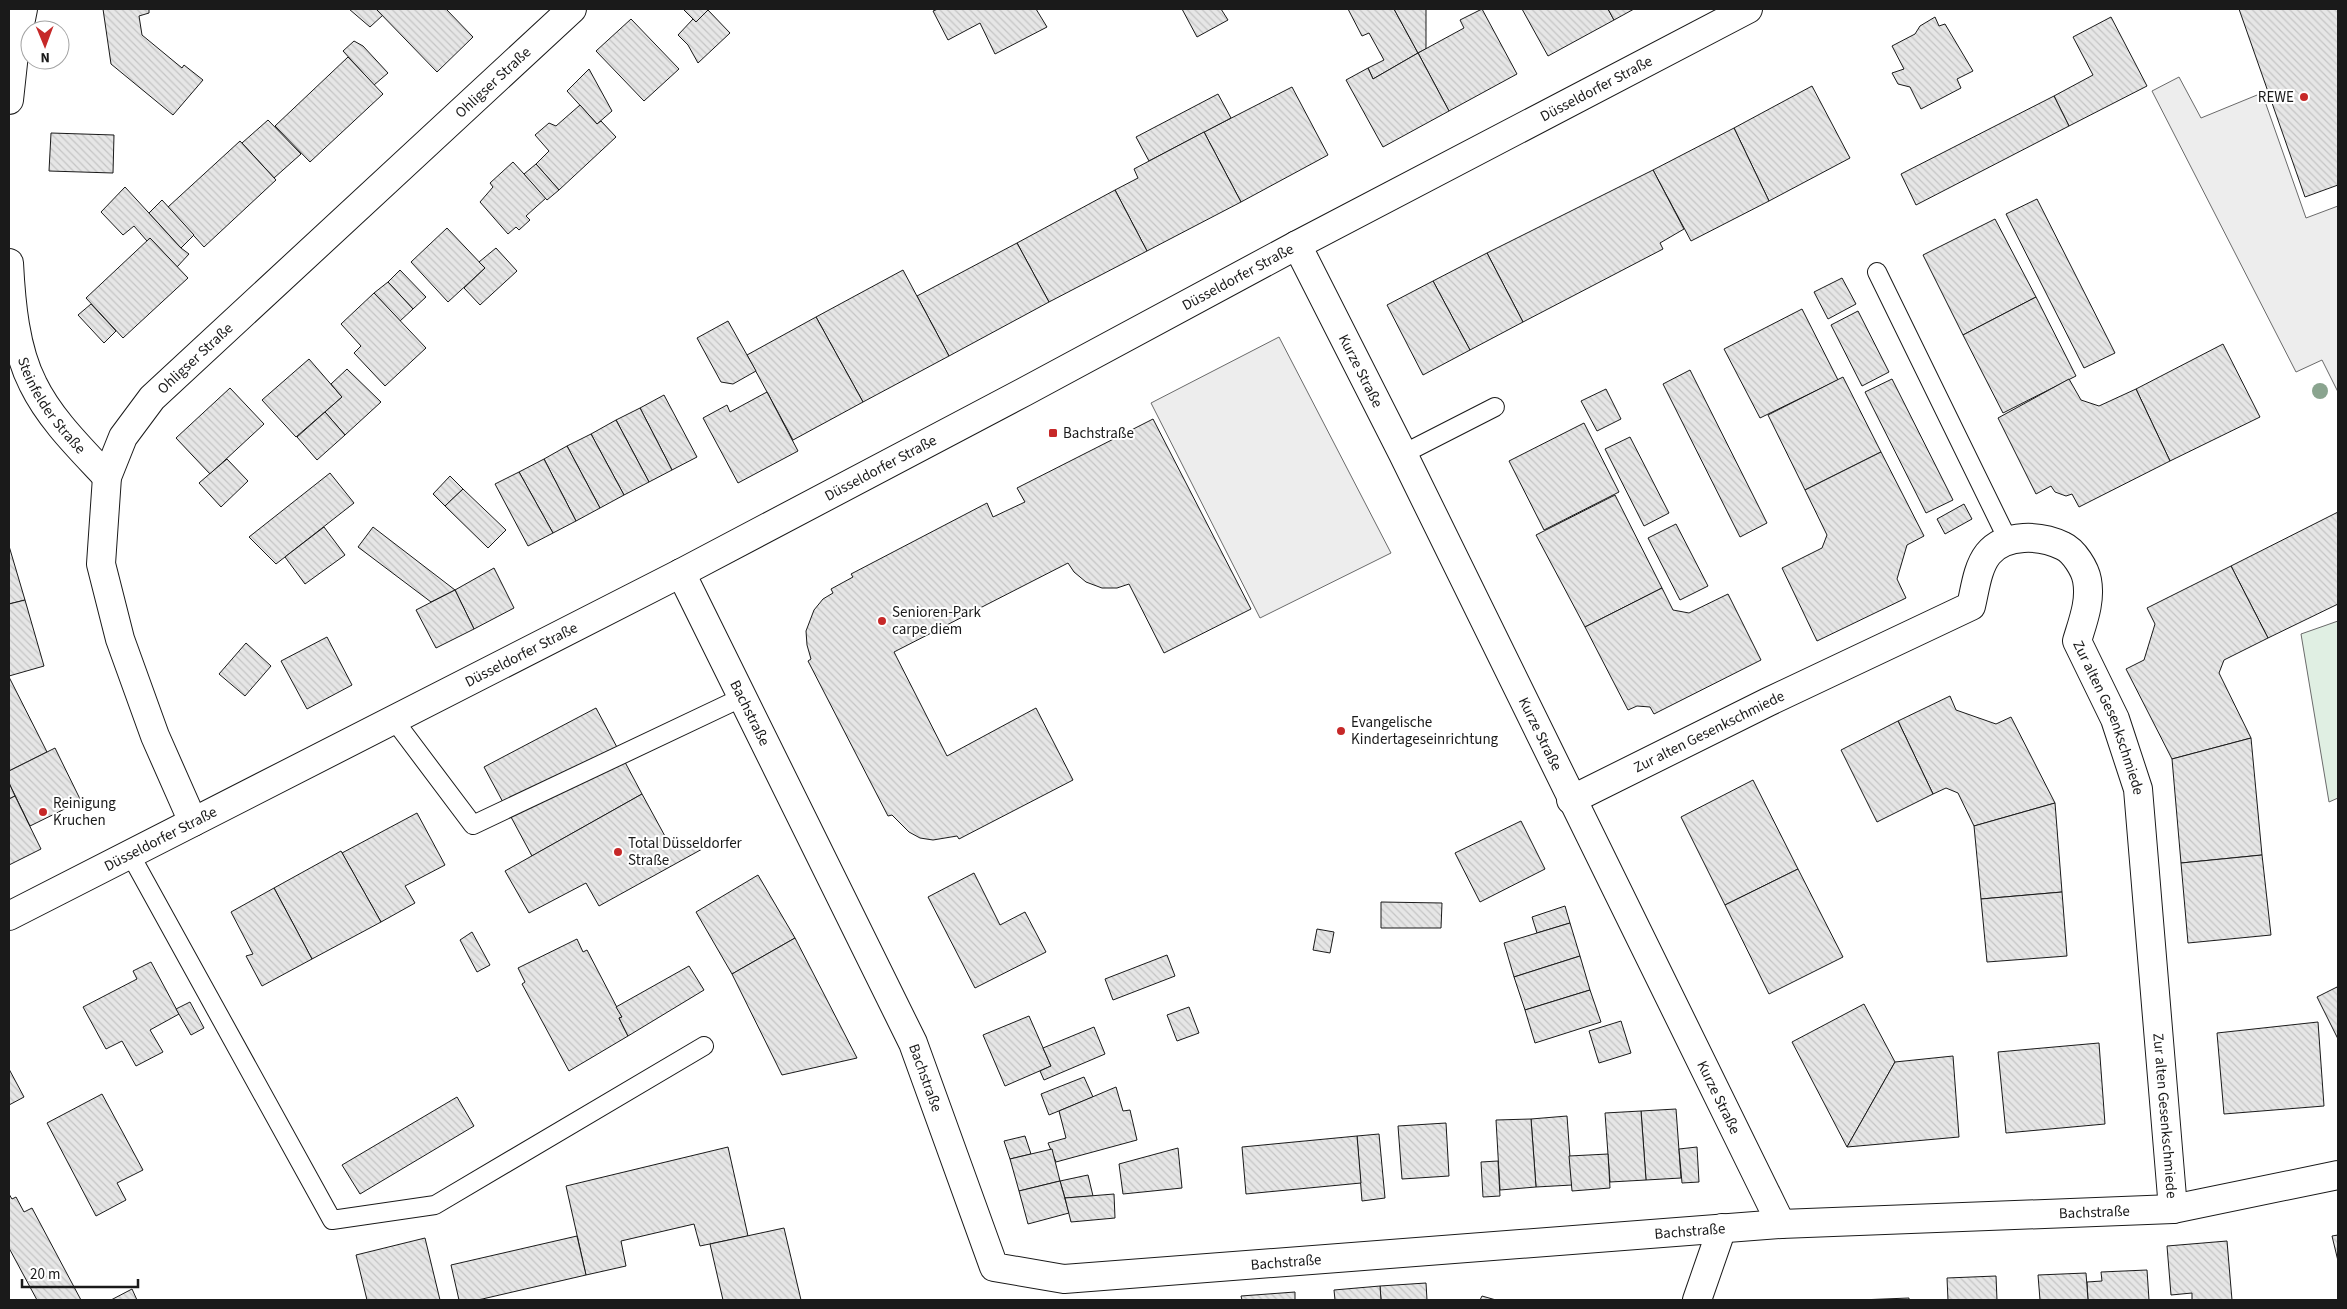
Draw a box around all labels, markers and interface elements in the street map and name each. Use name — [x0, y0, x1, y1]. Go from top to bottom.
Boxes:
north arrow — [20, 20, 70, 70]
street label: Ohligser Straße — [451, 42, 536, 123]
text: N — [40, 47, 50, 67]
street label: Düsseldorfer Straße — [1537, 51, 1656, 127]
place label: REWE — [2258, 87, 2294, 108]
marker: REWE — [2298, 91, 2310, 103]
street label: Düsseldorfer Straße — [1178, 239, 1298, 316]
street label: Ohligser Straße — [153, 318, 238, 399]
street label: Kurze Straße — [1333, 331, 1388, 411]
street label: Steinfelder Straße — [12, 354, 90, 459]
place label: Bachstraße — [1063, 423, 1134, 444]
marker: Bachstraße — [1047, 427, 1059, 439]
street label: Düsseldorfer Straße — [821, 430, 940, 506]
place label: Senioren-Park carpe diem — [892, 602, 981, 640]
marker: Senioren-Park carpe diem — [876, 615, 888, 627]
street label: Düsseldorfer Straße — [461, 617, 581, 693]
street label: Zur alten Gesenkschmiede — [2067, 637, 2148, 796]
street label: Bachstraße — [724, 677, 775, 750]
street label: Zur alten Gesenkschmiede — [1630, 686, 1788, 778]
street label: Kurze Straße — [1513, 694, 1567, 774]
place label: Evangelische Kindertageseinrichtung — [1351, 712, 1499, 750]
marker: Evangelische Kindertageseinrichtung — [1335, 725, 1347, 737]
place label: Reinigung Kruchen — [53, 793, 116, 831]
street label: Düsseldorfer Straße — [101, 802, 221, 877]
marker: Reinigung Kruchen — [37, 806, 49, 818]
place label: Total Düsseldorfer Straße — [628, 833, 743, 871]
marker: Total Düsseldorfer Straße — [612, 846, 624, 858]
street label: Zur alten Gesenkschmiede — [2147, 1032, 2182, 1199]
street label: Bachstraße — [903, 1041, 947, 1115]
street label: Kurze Straße — [1691, 1057, 1745, 1138]
street label: Bachstraße — [2058, 1201, 2130, 1224]
street label: Bachstraße — [1654, 1218, 1726, 1245]
street label: Bachstraße — [1250, 1249, 1322, 1276]
scale bar — [22, 1256, 139, 1288]
text: 20 m — [30, 1264, 60, 1285]

